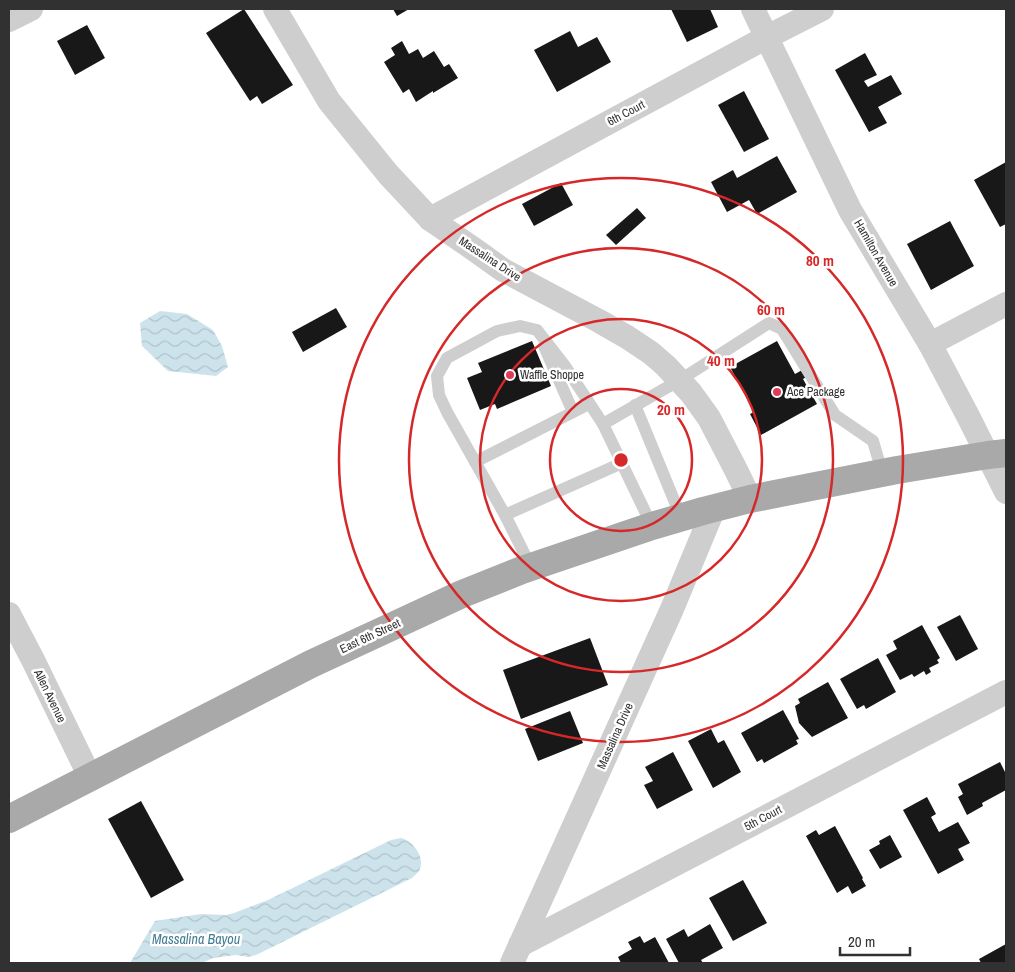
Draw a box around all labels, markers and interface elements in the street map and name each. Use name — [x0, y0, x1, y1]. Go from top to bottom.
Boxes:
street label: 6th Court — [604, 96, 648, 130]
street label: Hamilton Avenue — [850, 217, 902, 289]
street label: Massalina Drive — [456, 233, 524, 285]
text: 80 m — [806, 250, 834, 271]
text: 60 m — [757, 299, 785, 320]
text: 40 m — [707, 350, 735, 371]
place label: Waffle Shoppe — [520, 367, 584, 383]
marker: Waffle Shoppe — [504, 369, 516, 381]
place label: Ace Package — [786, 384, 845, 400]
marker: Ace Package — [771, 386, 783, 398]
text: 20 m — [657, 399, 685, 420]
centre of rings — [612, 451, 630, 469]
street label: East 6th Street — [337, 615, 403, 657]
street label: Allen Avenue — [30, 666, 70, 725]
street label: Massalina Drive — [593, 700, 637, 772]
street label: 5th Court — [741, 801, 785, 835]
scale bar — [840, 924, 910, 956]
water label: Massalina Bayou — [152, 930, 241, 948]
text: 20 m — [848, 931, 875, 952]

